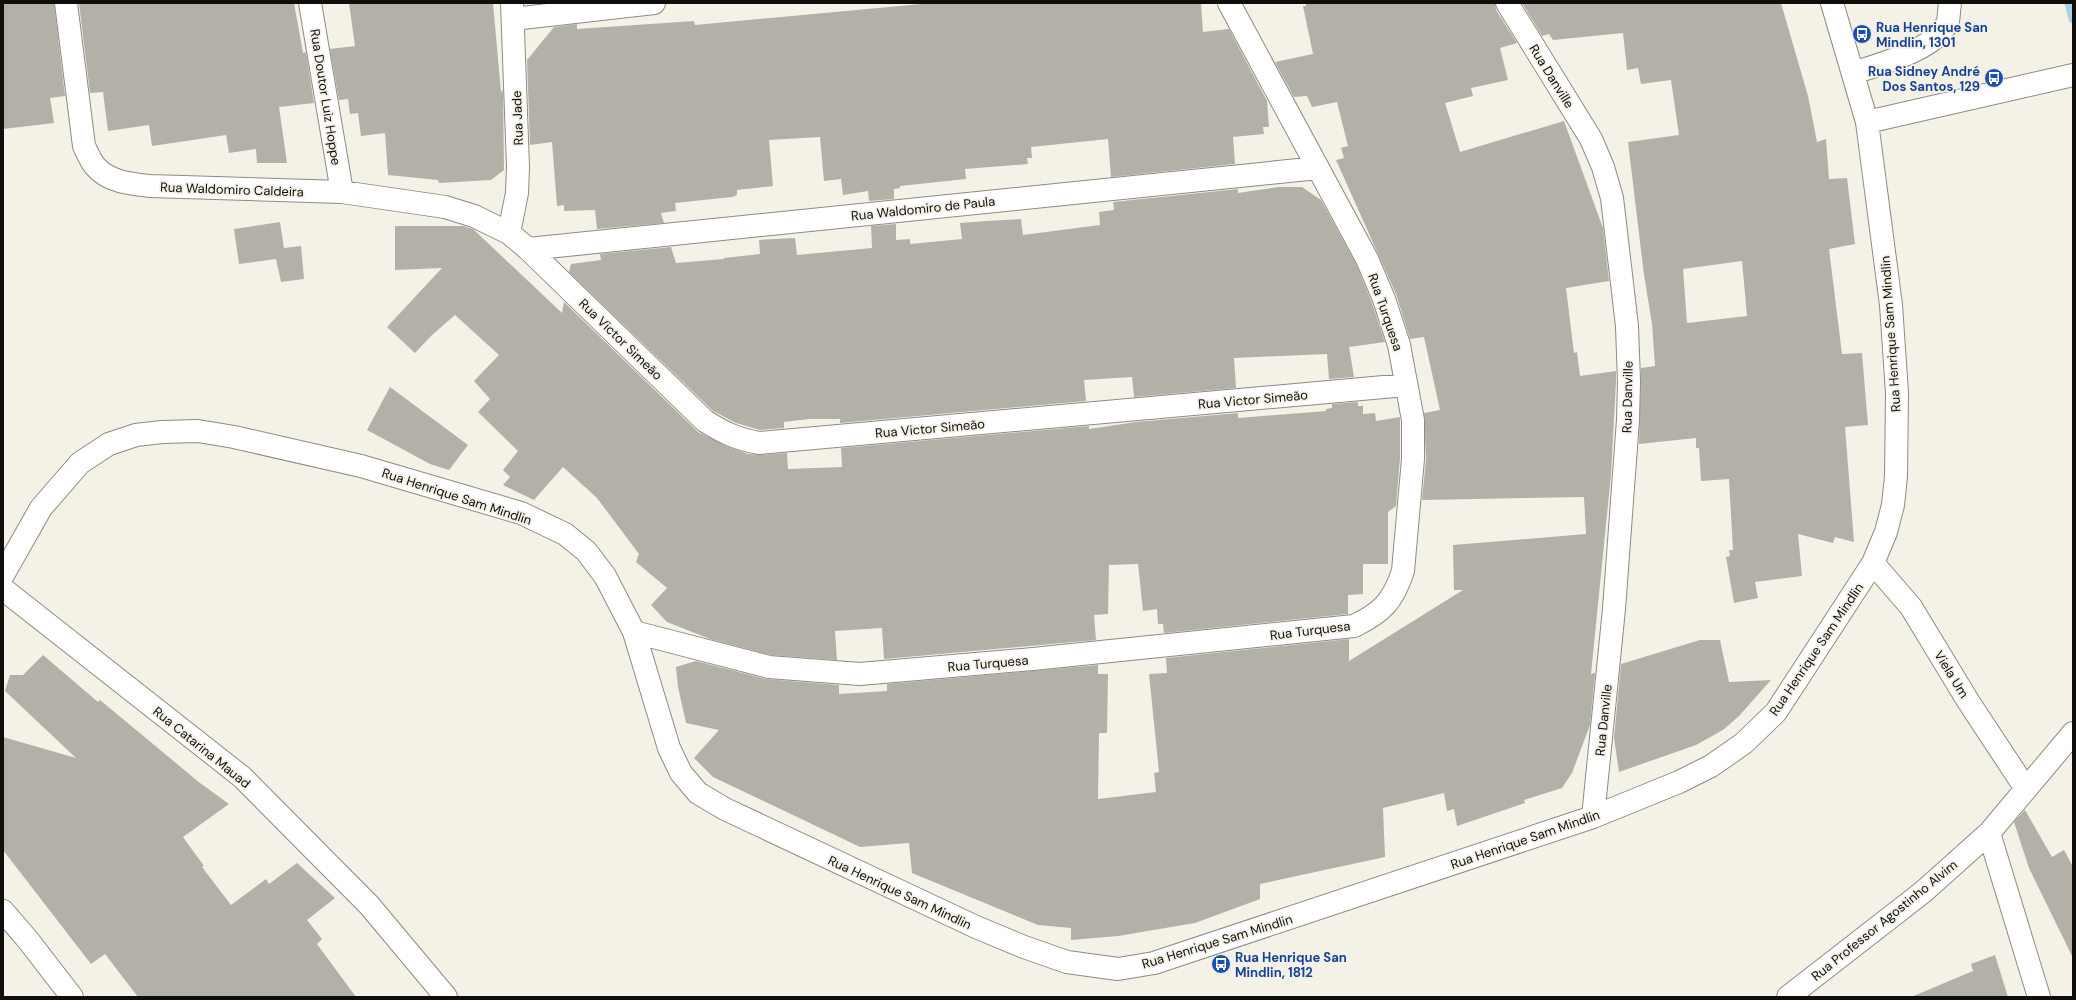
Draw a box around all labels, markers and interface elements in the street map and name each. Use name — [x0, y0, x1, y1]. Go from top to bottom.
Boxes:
place label: Rua Henrique San Mindlin, 1301 — [1876, 19, 1988, 51]
bus stop icon: Rua Henrique San Mindlin, 1301 — [1851, 23, 1873, 45]
street label: Rua Doutor Luiz Hoppe — [306, 28, 345, 166]
street label: Rua Danville — [1525, 41, 1578, 111]
place label: Rua Sidney André Dos Santos, 129 — [1868, 63, 1980, 95]
bus stop icon: Rua Sidney André Dos Santos, 129 — [1983, 67, 2005, 89]
street label: Rua Jade — [508, 90, 527, 146]
street label: Rua Waldomiro Caldeira — [160, 178, 304, 201]
street label: Rua Waldomiro de Paula — [850, 192, 996, 225]
street label: Rua Henrique Sam Mindlin — [1877, 255, 1904, 413]
street label: Rua Turquesa — [1364, 271, 1407, 353]
street label: Rua Victor Simeão — [575, 295, 666, 384]
street label: Rua Danville — [1618, 361, 1637, 433]
street label: Rua Victor Simeão — [1197, 386, 1309, 413]
street label: Rua Victor Simeão — [874, 415, 986, 442]
street label: Rua Henrique Sam Mindlin — [380, 464, 534, 529]
street label: Rua Henrique Sam Mindlin — [1766, 580, 1867, 719]
street label: Rua Turquesa — [1269, 617, 1351, 644]
street label: Viela Um — [1930, 647, 1973, 701]
street label: Rua Turquesa — [947, 652, 1029, 675]
street label: Rua Danville — [1591, 683, 1616, 757]
street label: Rua Catarina Mauad — [149, 703, 254, 792]
street label: Rua Henrique Sam Mindlin — [1448, 806, 1602, 873]
street label: Rua Henrique Sam Mindlin — [825, 852, 974, 933]
street label: Rua Professor Agostinho Alvim — [1808, 856, 1961, 985]
street label: Rua Henrique Sam Mindlin — [1140, 910, 1294, 972]
place label: Rua Henrique San Mindlin, 1812 — [1235, 949, 1347, 981]
bus stop icon: Rua Henrique San Mindlin, 1812 — [1210, 953, 1232, 975]

